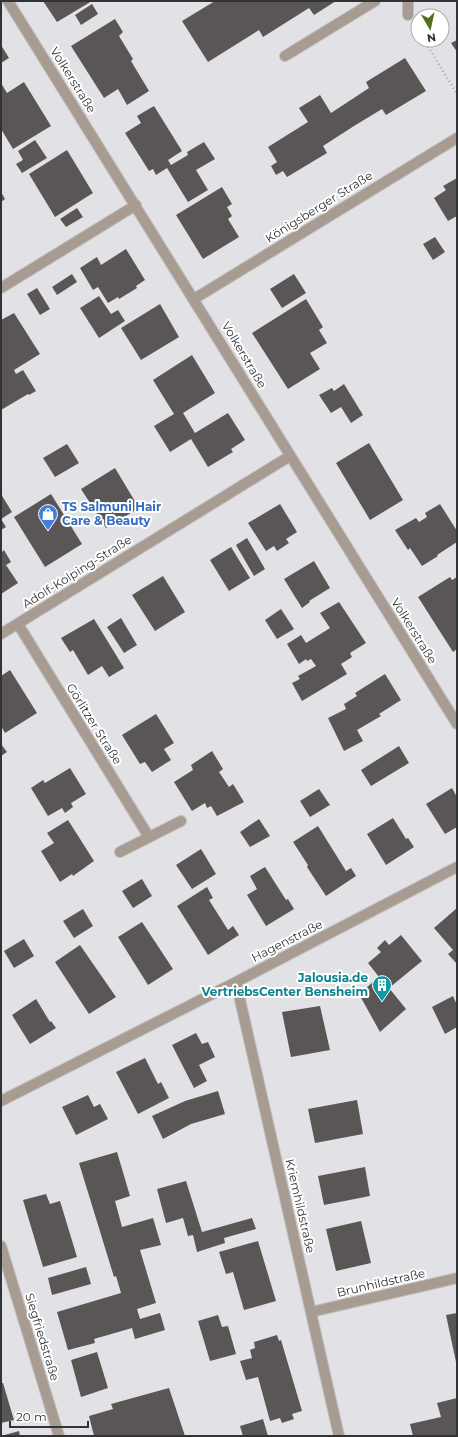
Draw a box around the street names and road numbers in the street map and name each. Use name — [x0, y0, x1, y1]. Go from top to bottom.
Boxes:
street label: Volkerstraße — [47, 44, 100, 115]
street label: Königsberger Straße — [262, 167, 375, 246]
street label: Volkerstraße — [219, 319, 270, 391]
street label: Adolf-Kolping-Straße — [19, 532, 134, 611]
street label: Volkerstraße — [388, 595, 441, 666]
street label: Görlitzer Straße — [63, 680, 125, 767]
street label: Hagenstraße — [249, 916, 325, 965]
street label: Kriemhildstraße — [282, 1157, 319, 1255]
street label: Brunhildstraße — [335, 1265, 426, 1300]
street label: Siegfriedstraße — [22, 1291, 63, 1382]

